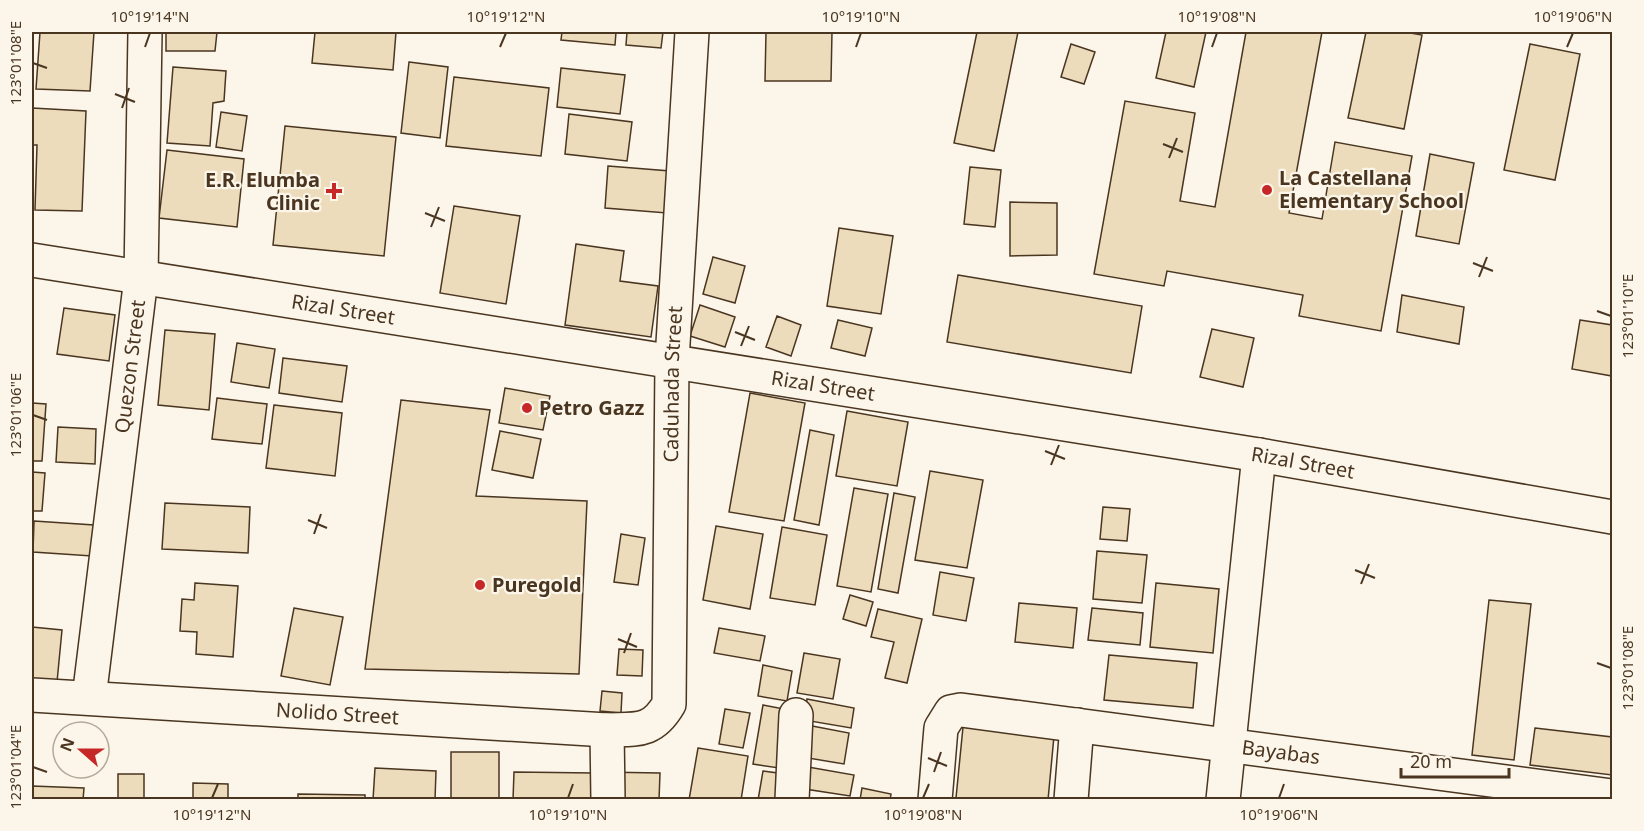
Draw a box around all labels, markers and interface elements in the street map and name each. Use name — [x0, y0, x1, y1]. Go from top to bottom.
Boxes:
text: 10°19'14"N — [111, 6, 189, 26]
text: 10°19'12"N — [467, 6, 545, 26]
text: 10°19'10"N — [822, 6, 900, 26]
text: 10°19'08"N — [1178, 6, 1256, 26]
text: 10°19'06"N — [1534, 6, 1612, 26]
text: 123°01'08"E — [5, 21, 25, 105]
place label: La Castellana Elementary School — [1279, 164, 1464, 214]
place label: E.R. Elumba Clinic — [205, 166, 320, 216]
marker: E.R. Elumba Clinic — [325, 182, 343, 200]
marker: La Castellana Elementary School — [1260, 183, 1274, 197]
text: 123°01'10"E — [1617, 274, 1637, 358]
street label: Rizal Street — [289, 287, 397, 330]
street label: Quezon Street — [108, 298, 151, 435]
street label: Caduhada Street — [657, 305, 688, 463]
street label: Rizal Street — [769, 364, 877, 407]
text: 123°01'06"E — [5, 373, 25, 457]
place label: Petro Gazz — [539, 394, 645, 421]
marker: Petro Gazz — [520, 401, 534, 415]
street label: Rizal Street — [1249, 440, 1357, 485]
place label: Puregold — [492, 571, 582, 598]
marker: Puregold — [473, 578, 487, 592]
text: 123°01'08"E — [1617, 626, 1637, 710]
street label: Nolido Street — [275, 696, 400, 730]
north arrow — [51, 720, 111, 780]
text: 123°01'04"E — [5, 725, 25, 809]
street label: Bayabas — [1240, 733, 1322, 770]
text: N — [54, 735, 80, 755]
scale bar — [1401, 741, 1509, 779]
text: 20 m — [1410, 749, 1452, 773]
text: 10°19'12"N — [173, 804, 251, 824]
text: 10°19'10"N — [529, 804, 607, 824]
text: 10°19'08"N — [884, 804, 962, 824]
text: 10°19'06"N — [1240, 804, 1318, 824]

